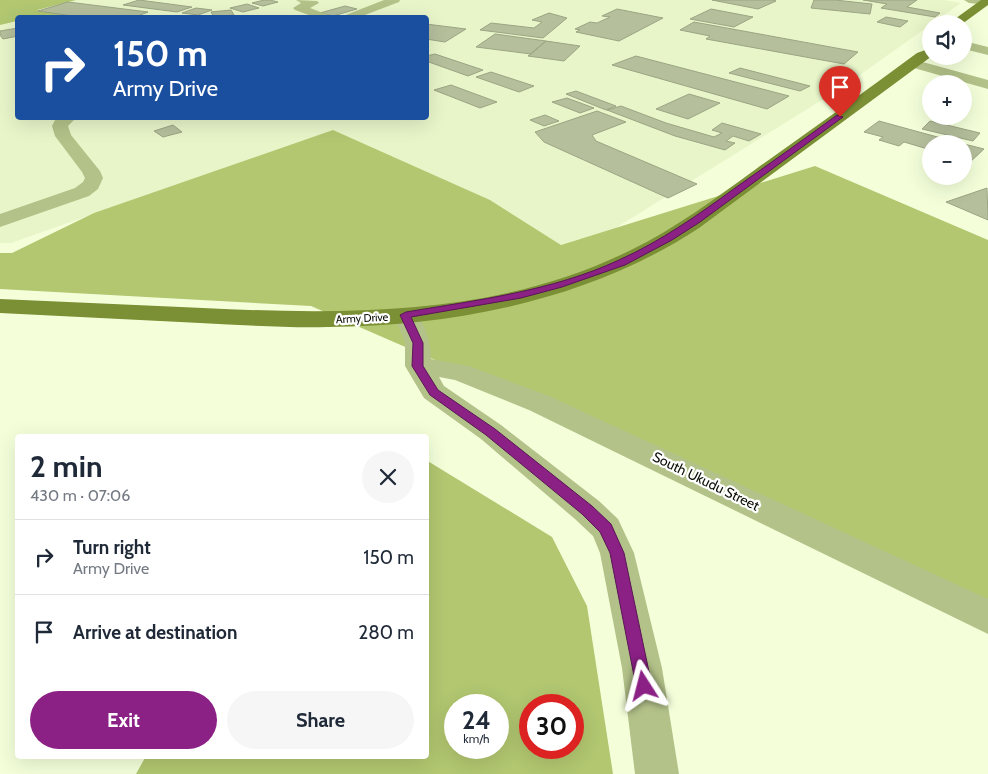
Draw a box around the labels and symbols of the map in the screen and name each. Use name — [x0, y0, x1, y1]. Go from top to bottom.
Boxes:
pin — [819, 66, 861, 117]
street label: Army Drive — [335, 310, 389, 326]
street label: South Ukudu Street — [650, 447, 763, 515]
position arrow — [617, 659, 669, 711]
speed limit sign: 30 — [519, 694, 584, 759]

